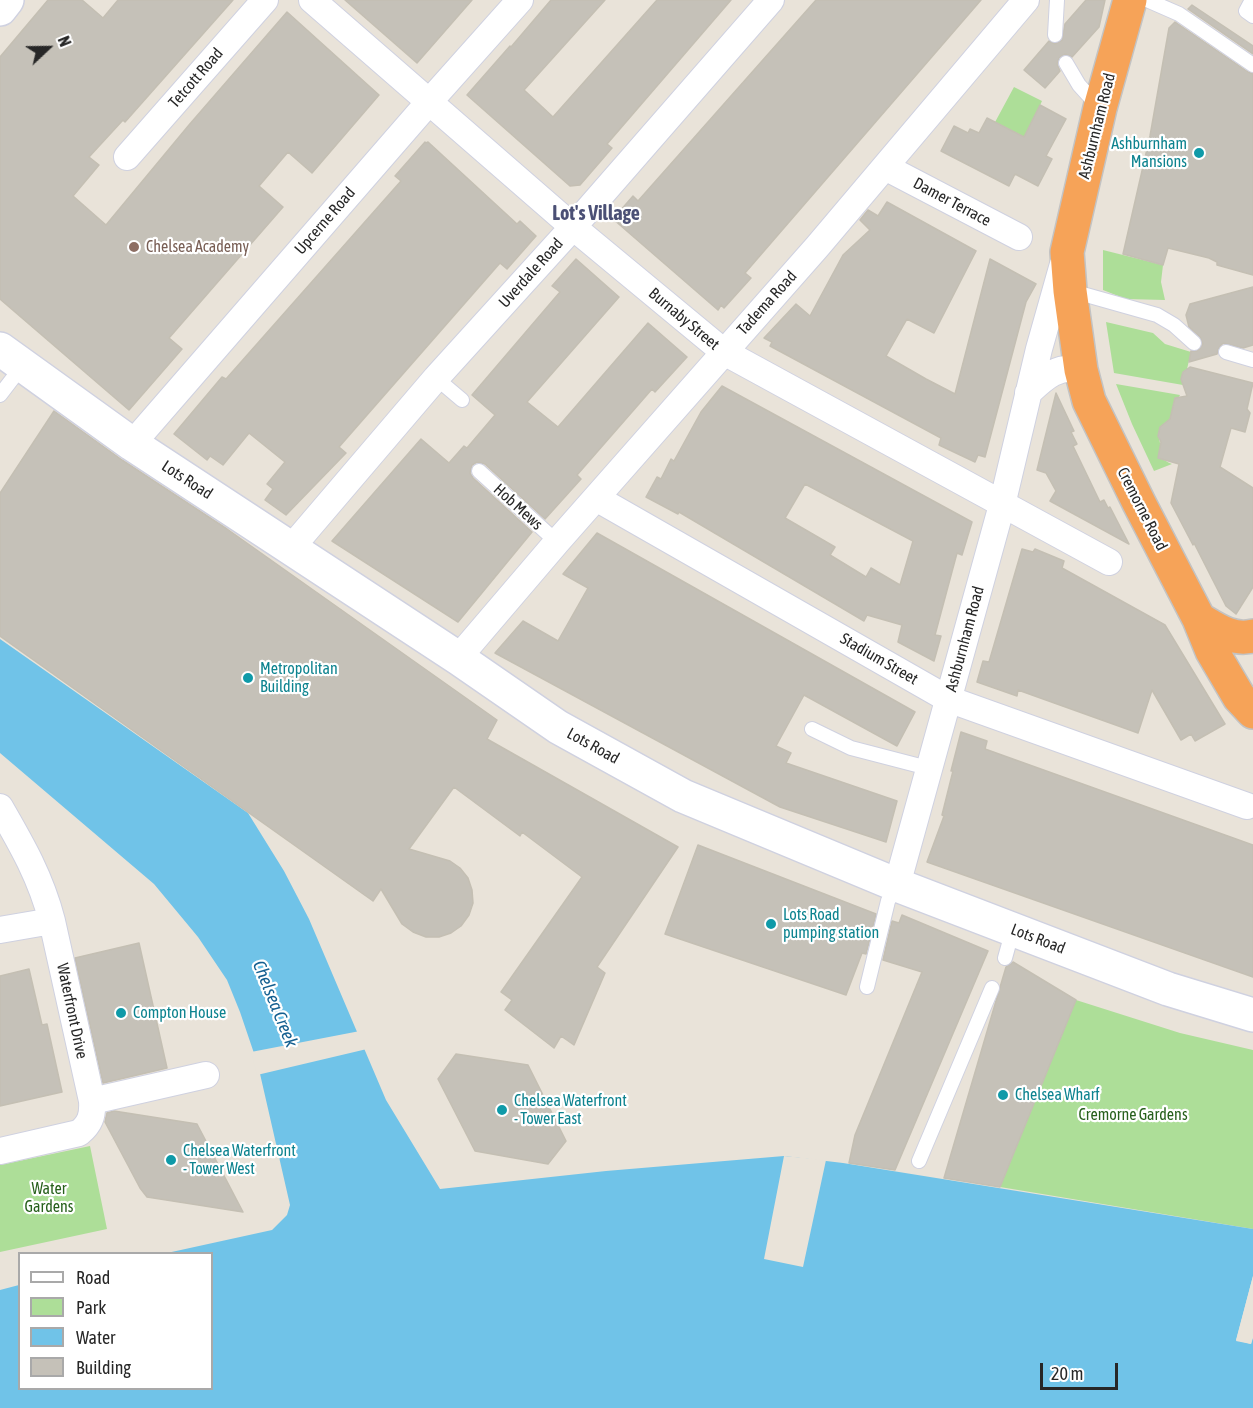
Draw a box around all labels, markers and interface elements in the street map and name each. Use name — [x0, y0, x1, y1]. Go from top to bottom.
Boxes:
north arrow — [18, 18, 78, 78]
text: N — [55, 33, 75, 49]
street label: Tetcott Road — [165, 44, 227, 112]
street label: Ashburnham Road — [1075, 71, 1119, 181]
place label: Ashburnham Mansions — [1111, 134, 1187, 172]
marker: Ashburnham Mansions — [1192, 146, 1206, 160]
street label: Damer Terrace — [910, 174, 994, 230]
street label: Upcerne Road — [291, 183, 359, 259]
district label: Lot's Village — [552, 202, 640, 226]
street label: Uverdale Road — [495, 234, 567, 312]
place label: Chelsea Academy — [146, 237, 249, 257]
marker: Chelsea Academy — [127, 240, 141, 254]
street label: Tadema Road — [733, 267, 801, 339]
street label: Burnaby Street — [645, 284, 723, 354]
street label: Lots Road — [158, 457, 216, 503]
street label: Cremorne Road — [1113, 464, 1171, 554]
street label: Hob Mews — [489, 480, 547, 534]
street label: Ashburnham Road — [942, 584, 988, 694]
street label: Stadium Street — [837, 629, 921, 689]
place label: Metropolitan Building — [260, 659, 338, 697]
marker: Metropolitan Building — [241, 671, 255, 685]
street label: Lots Road — [564, 724, 622, 768]
place label: Lots Road pumping station — [783, 905, 879, 943]
marker: Lots Road pumping station — [764, 917, 778, 931]
street label: Lots Road — [1008, 920, 1068, 958]
water label: Chelsea Creek — [248, 958, 302, 1050]
street label: Waterfront Drive — [53, 962, 91, 1060]
place label: Compton House — [133, 1003, 226, 1023]
marker: Compton House — [114, 1006, 128, 1020]
place label: Chelsea Wharf — [1015, 1085, 1100, 1105]
marker: Chelsea Wharf — [996, 1088, 1010, 1102]
place label: Chelsea Waterfront - Tower East — [514, 1091, 627, 1129]
marker: Chelsea Waterfront - Tower East — [495, 1103, 509, 1117]
park label: Cremorne Gardens — [1078, 1105, 1188, 1125]
place label: Chelsea Waterfront - Tower West — [183, 1141, 296, 1179]
marker: Chelsea Waterfront - Tower West — [164, 1153, 178, 1167]
park label: Water Gardens — [25, 1179, 73, 1217]
legend — [18, 1252, 213, 1390]
text: Road — [76, 1267, 110, 1288]
text: Park — [76, 1297, 106, 1318]
text: Water — [76, 1327, 115, 1348]
scale bar — [1043, 1351, 1121, 1389]
text: Building — [76, 1357, 131, 1378]
text: 20 m — [1051, 1363, 1083, 1384]

